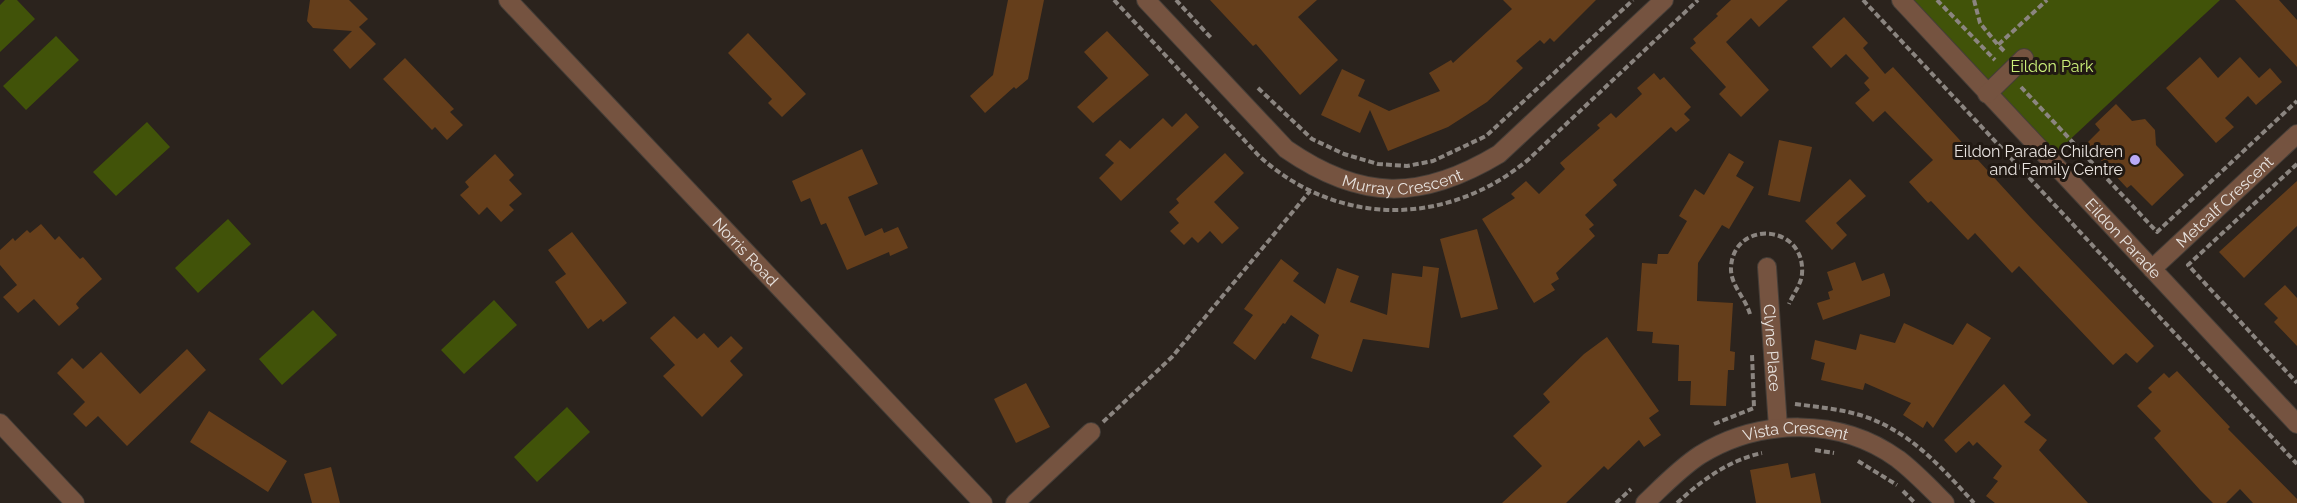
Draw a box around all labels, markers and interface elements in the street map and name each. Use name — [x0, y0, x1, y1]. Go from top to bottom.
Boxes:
park label: Eildon Park — [2010, 57, 2094, 76]
place label: Eildon Parade Children and Family Centre — [1954, 142, 2123, 179]
street label: Metcalf Crescent — [2172, 151, 2277, 251]
marker: Eildon Parade Children and Family Centre — [2128, 153, 2142, 167]
street label: Murray Crescent — [1340, 165, 1466, 198]
street label: Eildon Parade — [2081, 194, 2166, 282]
street label: Norris Road — [709, 214, 782, 290]
street label: Clyne Place — [1760, 303, 1785, 392]
street label: Vista Crescent — [1741, 418, 1852, 445]

